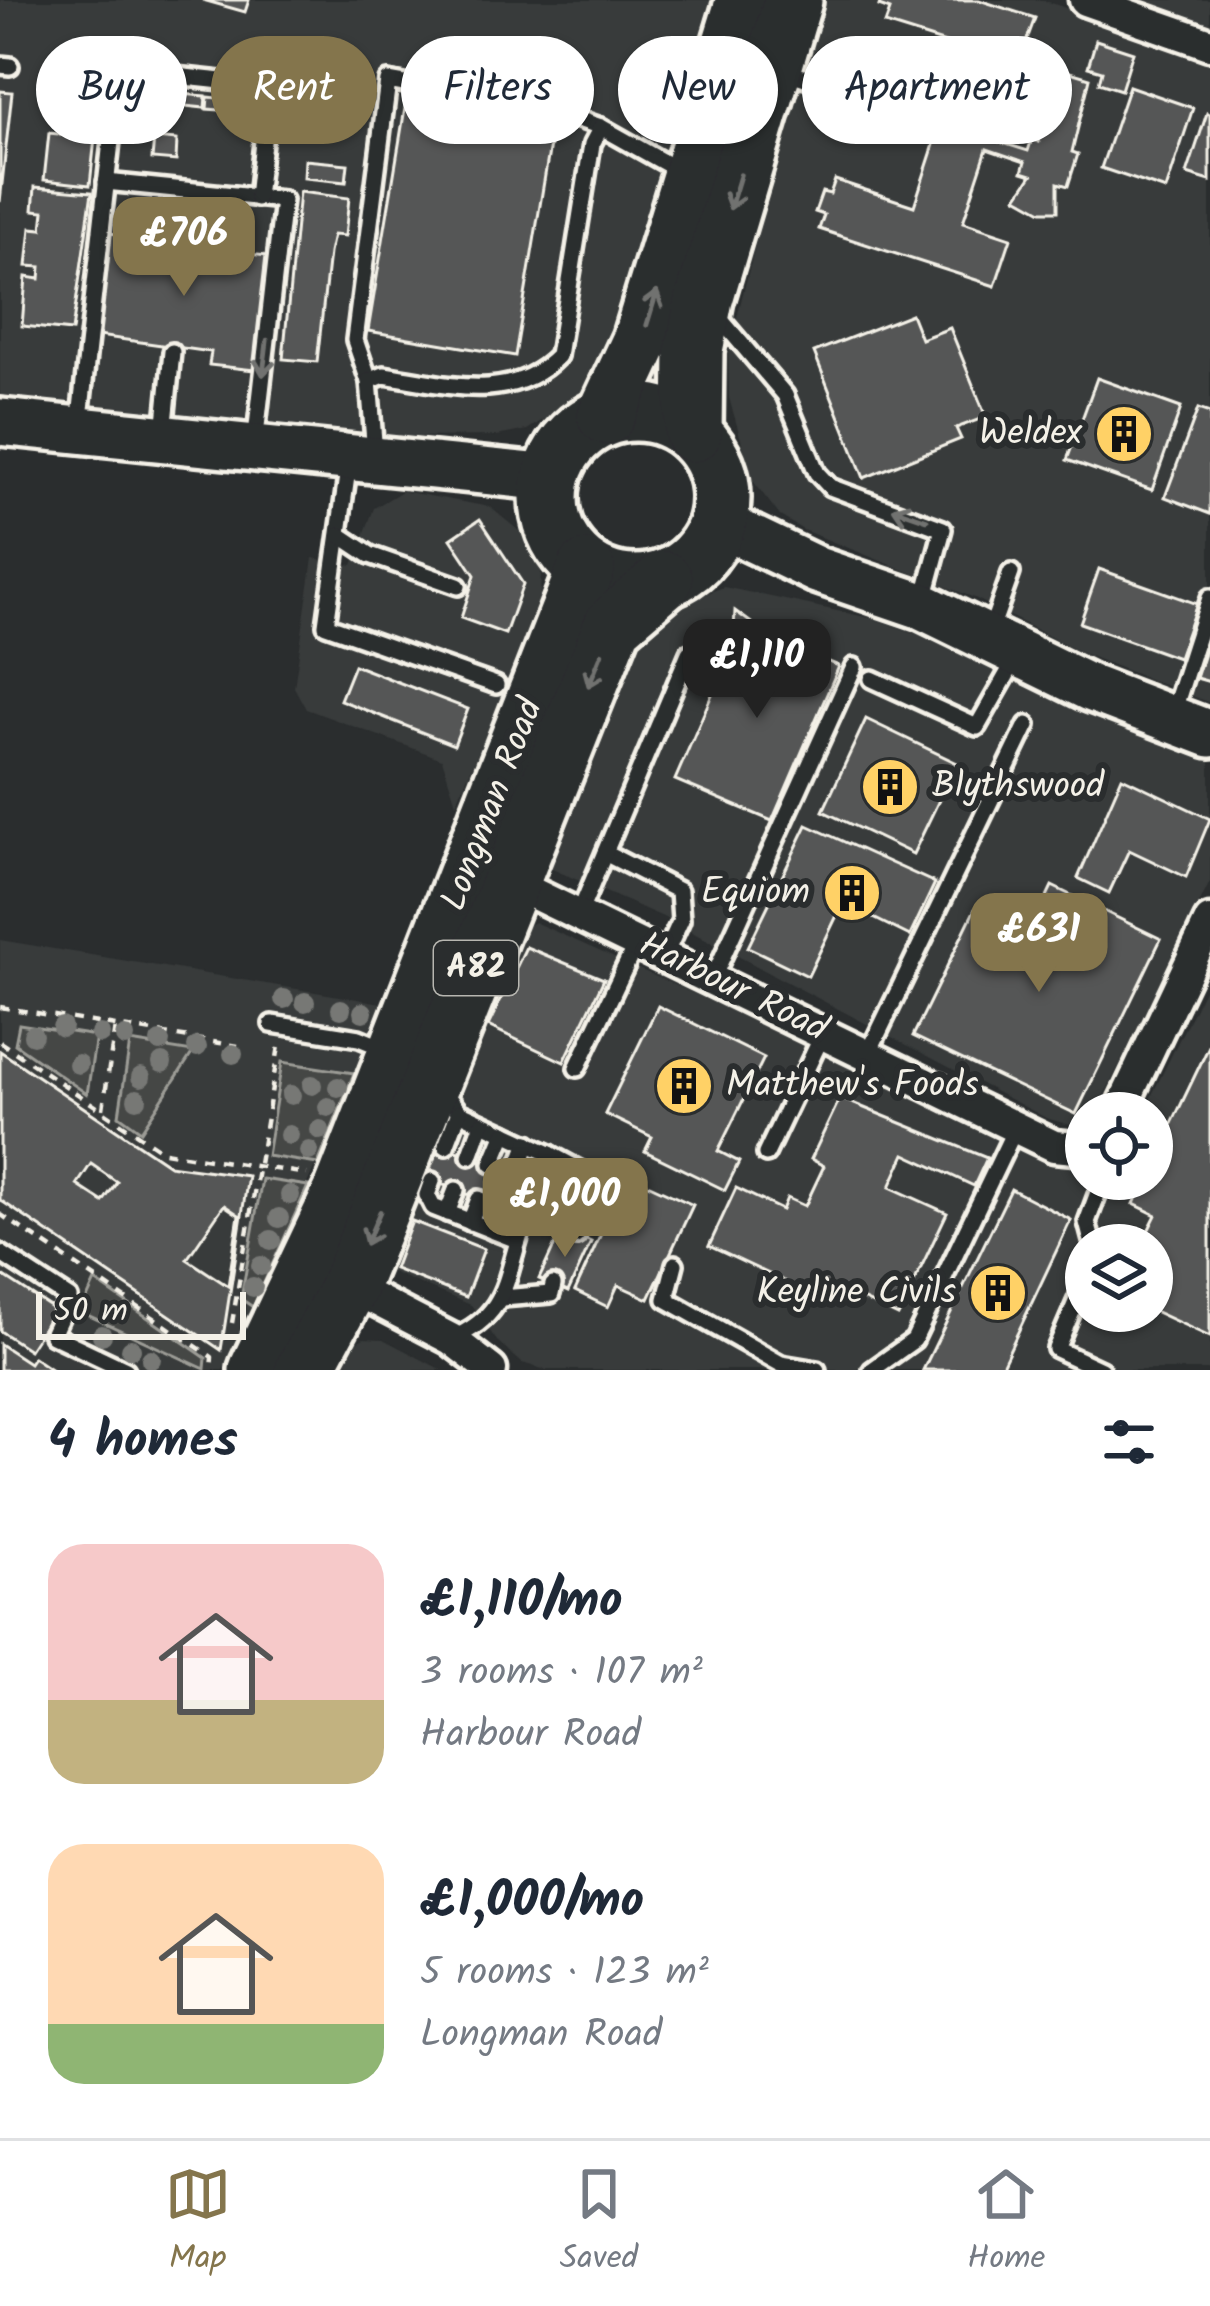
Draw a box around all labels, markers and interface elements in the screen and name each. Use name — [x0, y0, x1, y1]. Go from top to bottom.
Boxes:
chip: Buy — [36, 36, 187, 144]
chip: Rent — [211, 36, 377, 144]
chip: Filters — [401, 36, 594, 144]
chip: New — [618, 36, 778, 144]
chip: Apartment — [802, 36, 1072, 144]
one-way arrow — [723, 172, 745, 210]
pin: £706 — [113, 197, 255, 299]
text: £706 — [140, 205, 228, 267]
one-way arrow — [642, 290, 664, 328]
one-way arrow — [254, 338, 276, 377]
building icon: Weldex — [1093, 403, 1155, 465]
place label: Weldex — [979, 406, 1083, 463]
one-way arrow — [892, 502, 930, 524]
pin: £1,110 — [659, 619, 855, 721]
text: £1,110 — [710, 627, 804, 689]
one-way arrow — [582, 651, 604, 688]
street label: Longman Road — [426, 689, 560, 920]
building icon: Blythswood — [859, 756, 921, 818]
place label: Blythswood — [932, 759, 1105, 816]
building icon: Equiom — [821, 862, 883, 924]
place label: Equiom — [701, 865, 810, 922]
pin: £631 — [968, 893, 1110, 995]
text: £631 — [998, 901, 1080, 963]
street label: Harbour Road — [629, 918, 838, 1059]
road number: A82 — [434, 941, 518, 995]
building icon: Matthew's Foods — [653, 1055, 715, 1117]
place label: Matthew's Foods — [726, 1058, 979, 1115]
map controls — [1065, 1092, 1173, 1332]
button: locate — [1065, 1092, 1173, 1200]
pin: £1,000 — [467, 1158, 663, 1260]
text: £1,000 — [510, 1166, 620, 1228]
one-way arrow — [361, 1208, 382, 1245]
button: layers — [1065, 1224, 1173, 1332]
building icon: Keyline Civils — [967, 1262, 1029, 1324]
place label: Keyline Civils — [756, 1265, 956, 1322]
scale bar — [36, 1286, 246, 1339]
text: 50 m — [54, 1286, 128, 1339]
text: 4 homes — [48, 1402, 238, 1483]
icon: filters — [1096, 1409, 1162, 1475]
text: £1,110/mo — [420, 1562, 622, 1643]
icon: home — [144, 1592, 288, 1736]
text: 3 rooms · 107 m² — [420, 1643, 703, 1705]
text: Harbour Road — [420, 1705, 641, 1767]
text: £1,000/mo — [420, 1862, 644, 1943]
icon: home — [144, 1892, 288, 2036]
text: 5 rooms · 123 m² — [420, 1943, 709, 2005]
text: Longman Road — [420, 2005, 662, 2067]
tab: Map — [165, 2161, 231, 2286]
tab: Saved — [560, 2161, 638, 2286]
tab: Home — [967, 2161, 1045, 2286]

